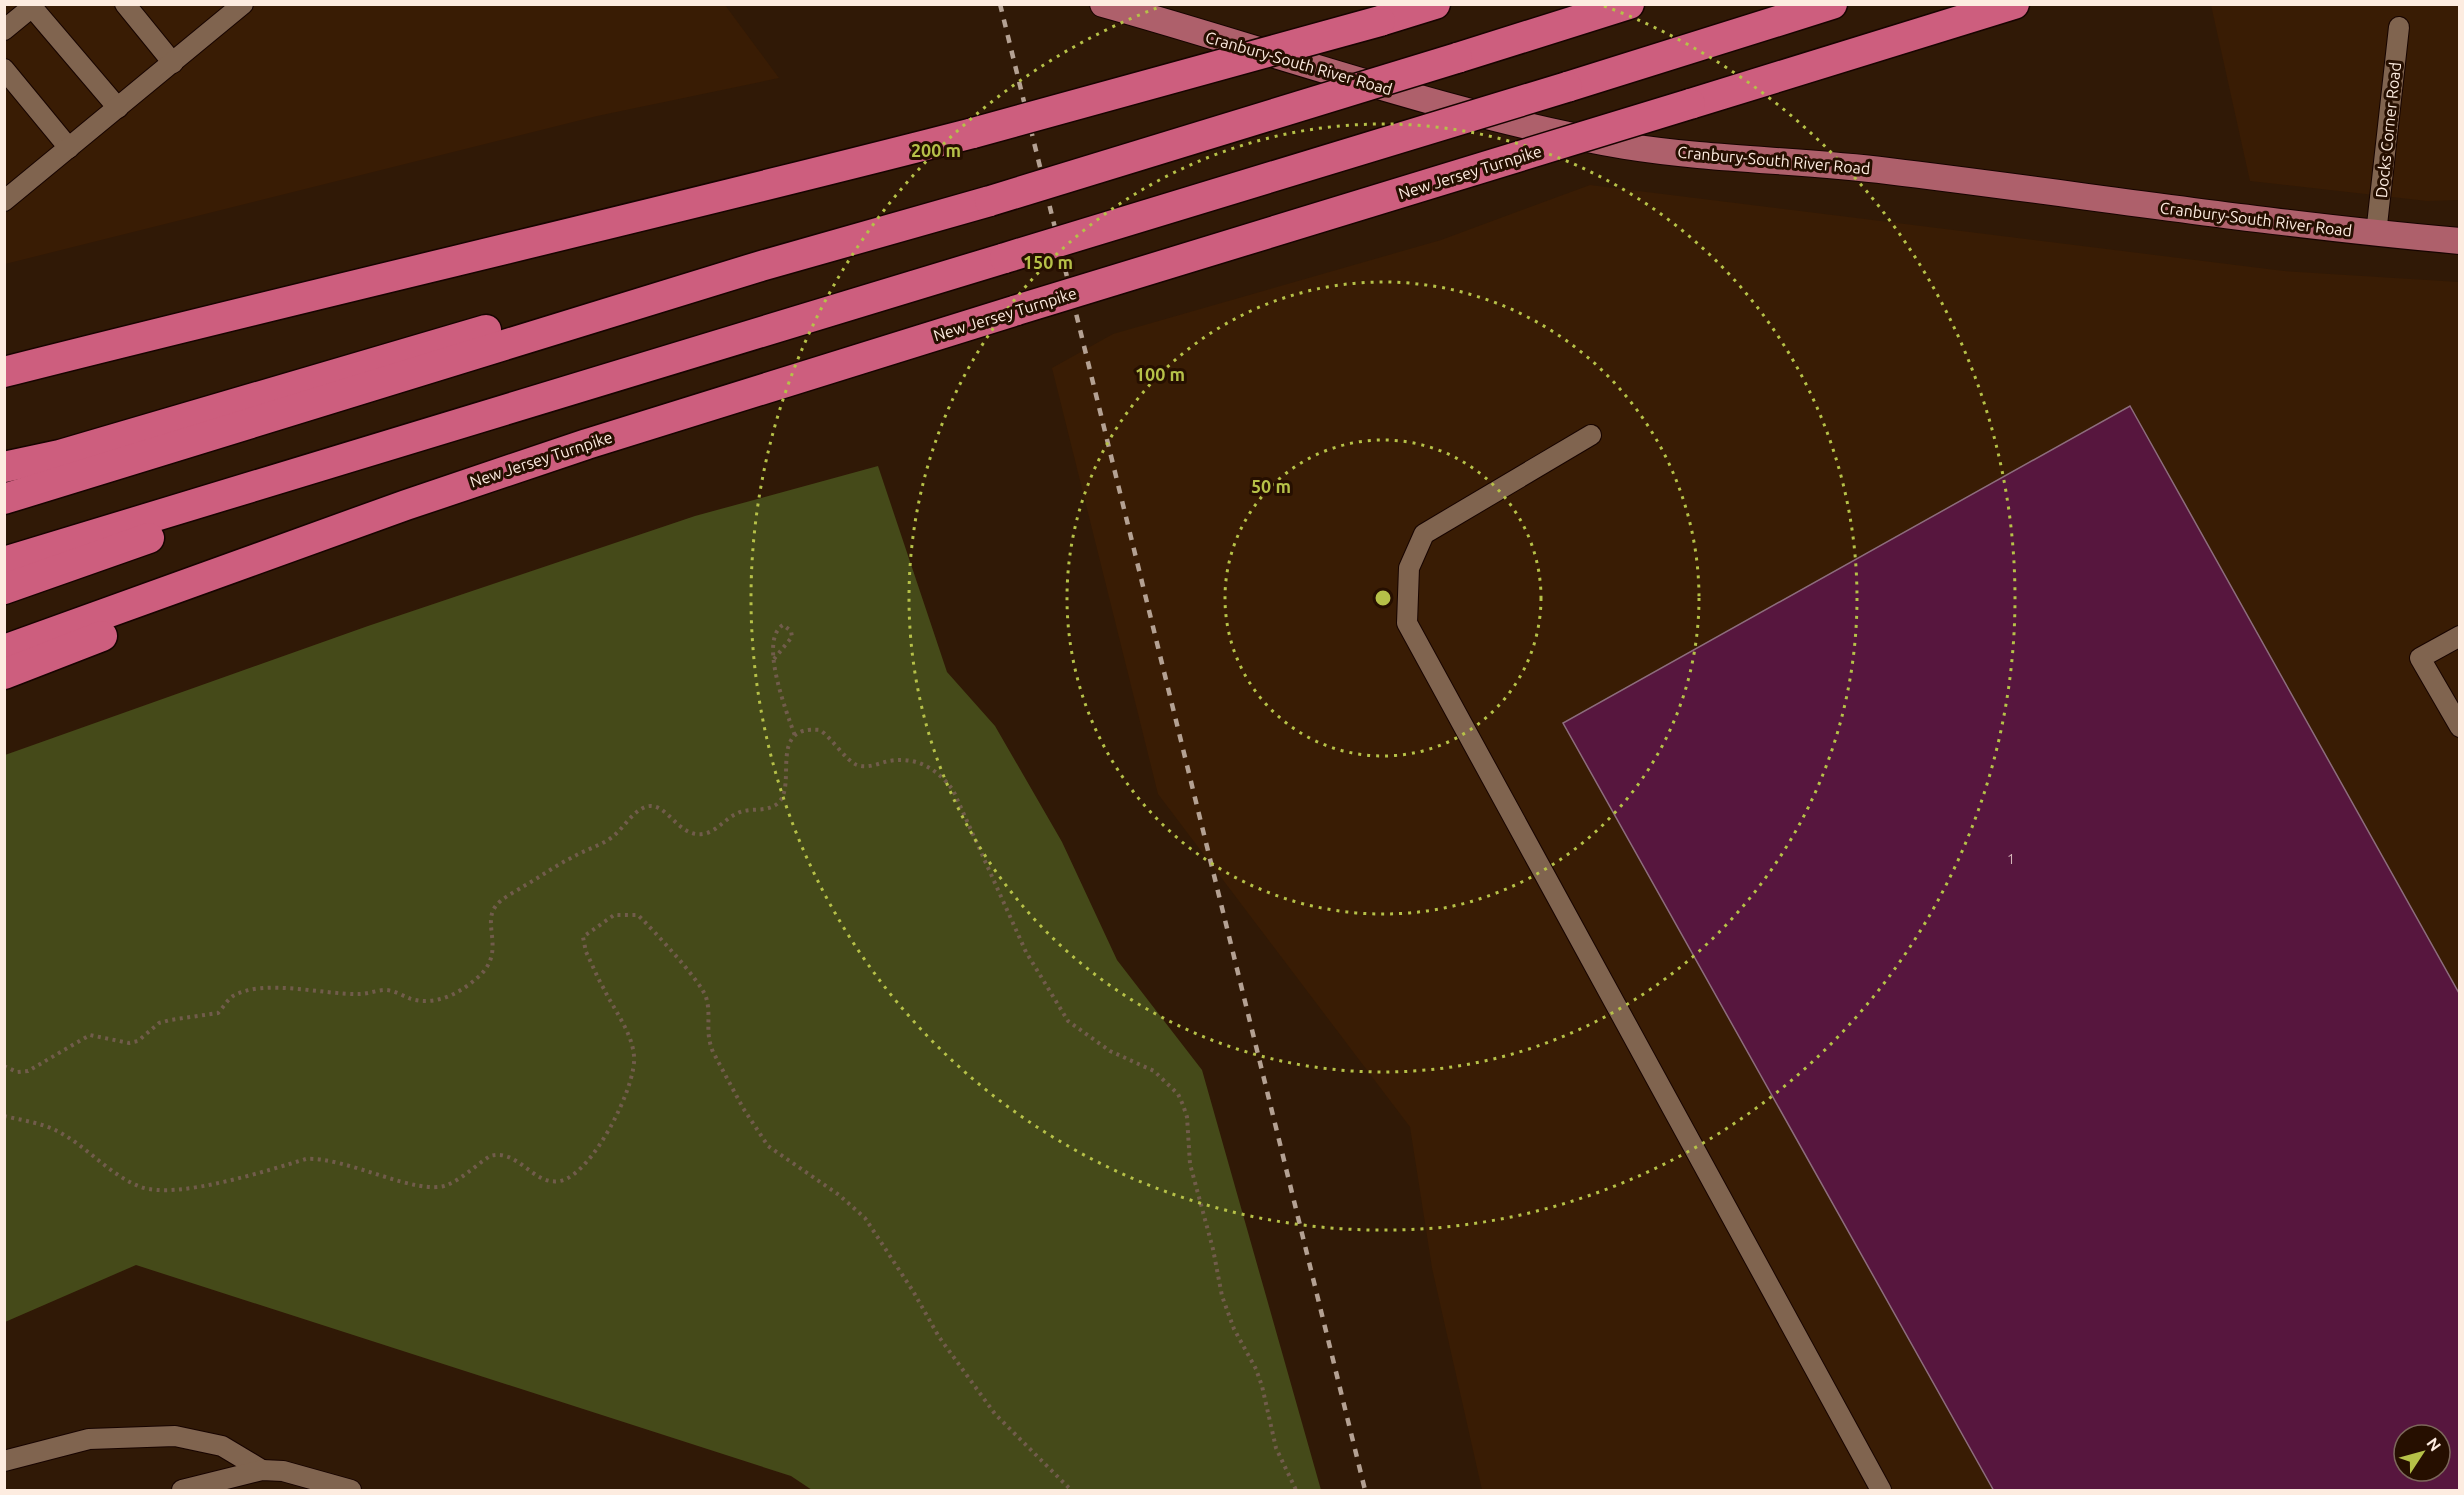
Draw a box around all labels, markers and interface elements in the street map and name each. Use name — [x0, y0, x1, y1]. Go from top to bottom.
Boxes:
street label: Cranbury-South River Road — [1204, 28, 1394, 98]
street label: Docks Corner Road — [2372, 61, 2404, 199]
text: 200 m — [911, 140, 961, 160]
street label: New Jersey Turnpike — [1396, 142, 1544, 202]
street label: Cranbury-South River Road — [1677, 143, 1871, 177]
street label: Cranbury-South River Road — [2159, 198, 2353, 240]
text: 150 m — [1023, 252, 1073, 272]
street label: New Jersey Turnpike — [931, 284, 1079, 344]
text: 100 m — [1135, 364, 1185, 384]
street label: New Jersey Turnpike — [467, 427, 615, 491]
text: 50 m — [1251, 476, 1291, 496]
centre of rings — [1373, 588, 1393, 608]
house number: 1 — [2007, 851, 2015, 867]
north arrow — [2392, 1423, 2452, 1483]
text: N — [2423, 1434, 2445, 1454]

